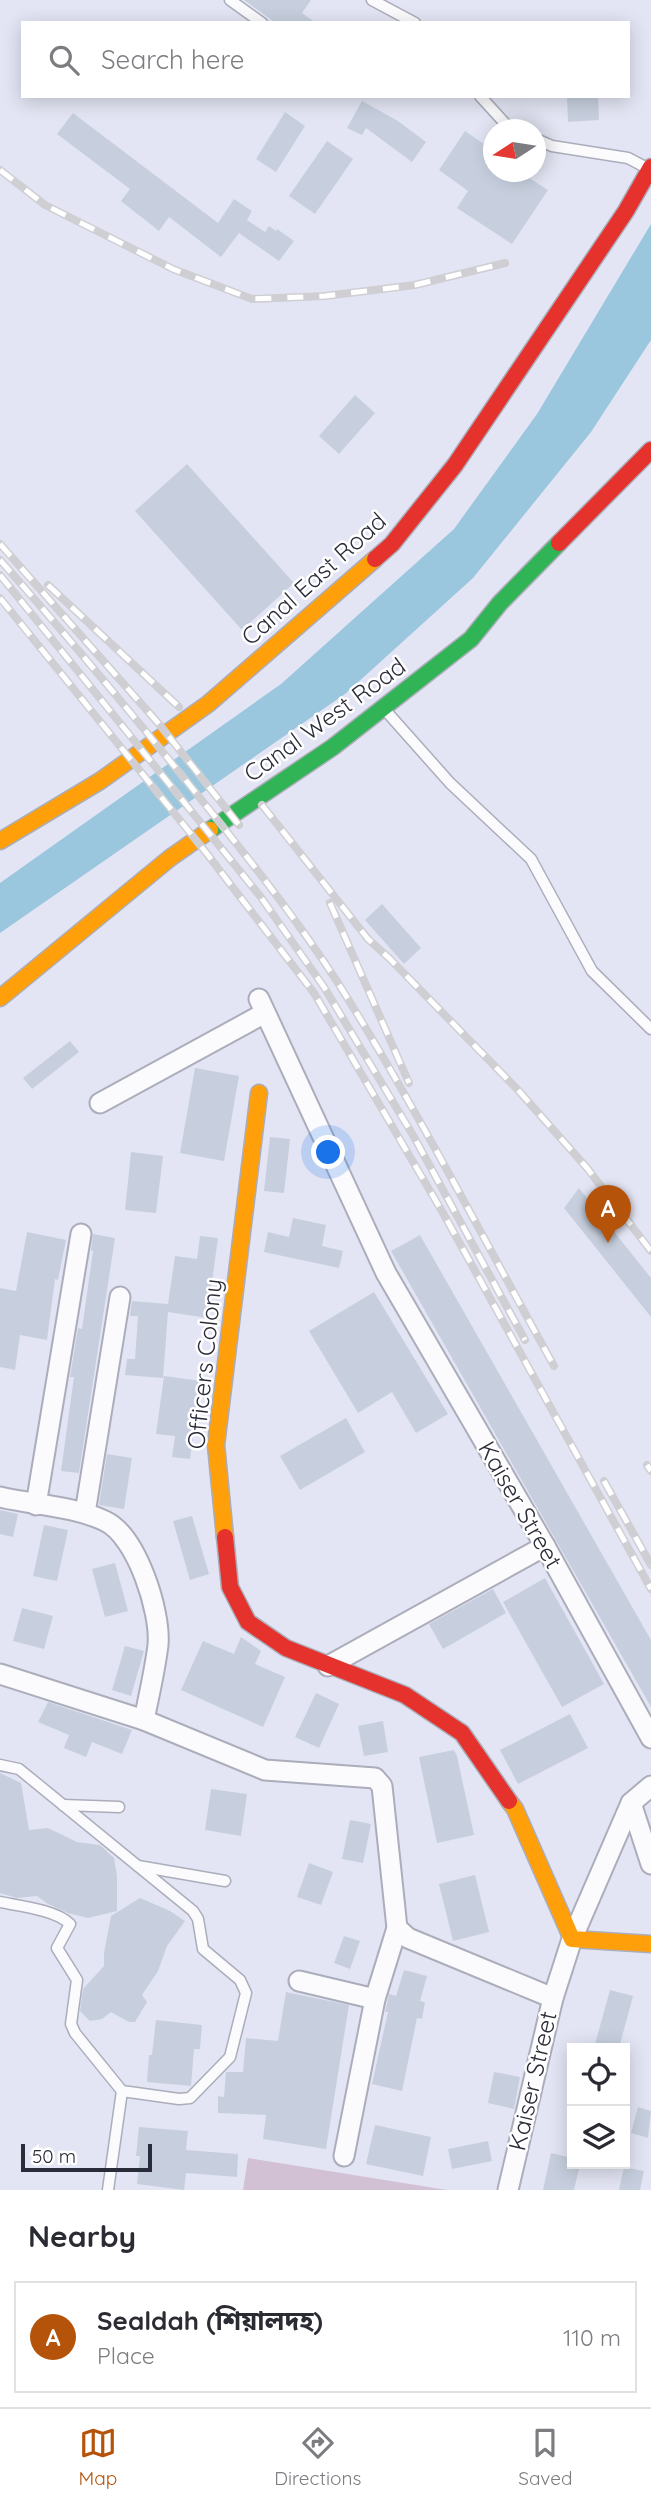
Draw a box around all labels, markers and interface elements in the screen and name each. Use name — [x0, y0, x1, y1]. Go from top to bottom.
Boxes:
search box — [21, 21, 630, 98]
icon: search — [45, 41, 83, 79]
text: Search here — [101, 43, 245, 76]
north arrow — [483, 119, 546, 182]
street label: Canal East Road — [235, 505, 392, 651]
street label: Canal West Road — [238, 650, 411, 788]
your location — [311, 1135, 345, 1169]
pin: A — [585, 1185, 631, 1243]
street label: Officers Colony — [180, 1277, 228, 1451]
street label: Kaiser Street — [472, 1435, 569, 1574]
street label: Kaiser Street — [501, 2008, 563, 2153]
map controls — [567, 2043, 630, 2169]
button: locate — [567, 2043, 630, 2106]
button: layers — [567, 2106, 630, 2169]
scale bar — [21, 2141, 152, 2173]
text: 50 m — [32, 2144, 76, 2168]
text: Nearby — [28, 2217, 136, 2255]
text: Sealdah (শিয়ালদহ) — [97, 2304, 323, 2337]
text: A — [46, 2323, 60, 2352]
text: 110 m — [563, 2323, 621, 2352]
text: Place — [97, 2341, 155, 2370]
tab: Map — [79, 2424, 117, 2490]
tab: Directions — [274, 2424, 361, 2490]
tab: Saved — [518, 2424, 573, 2490]

